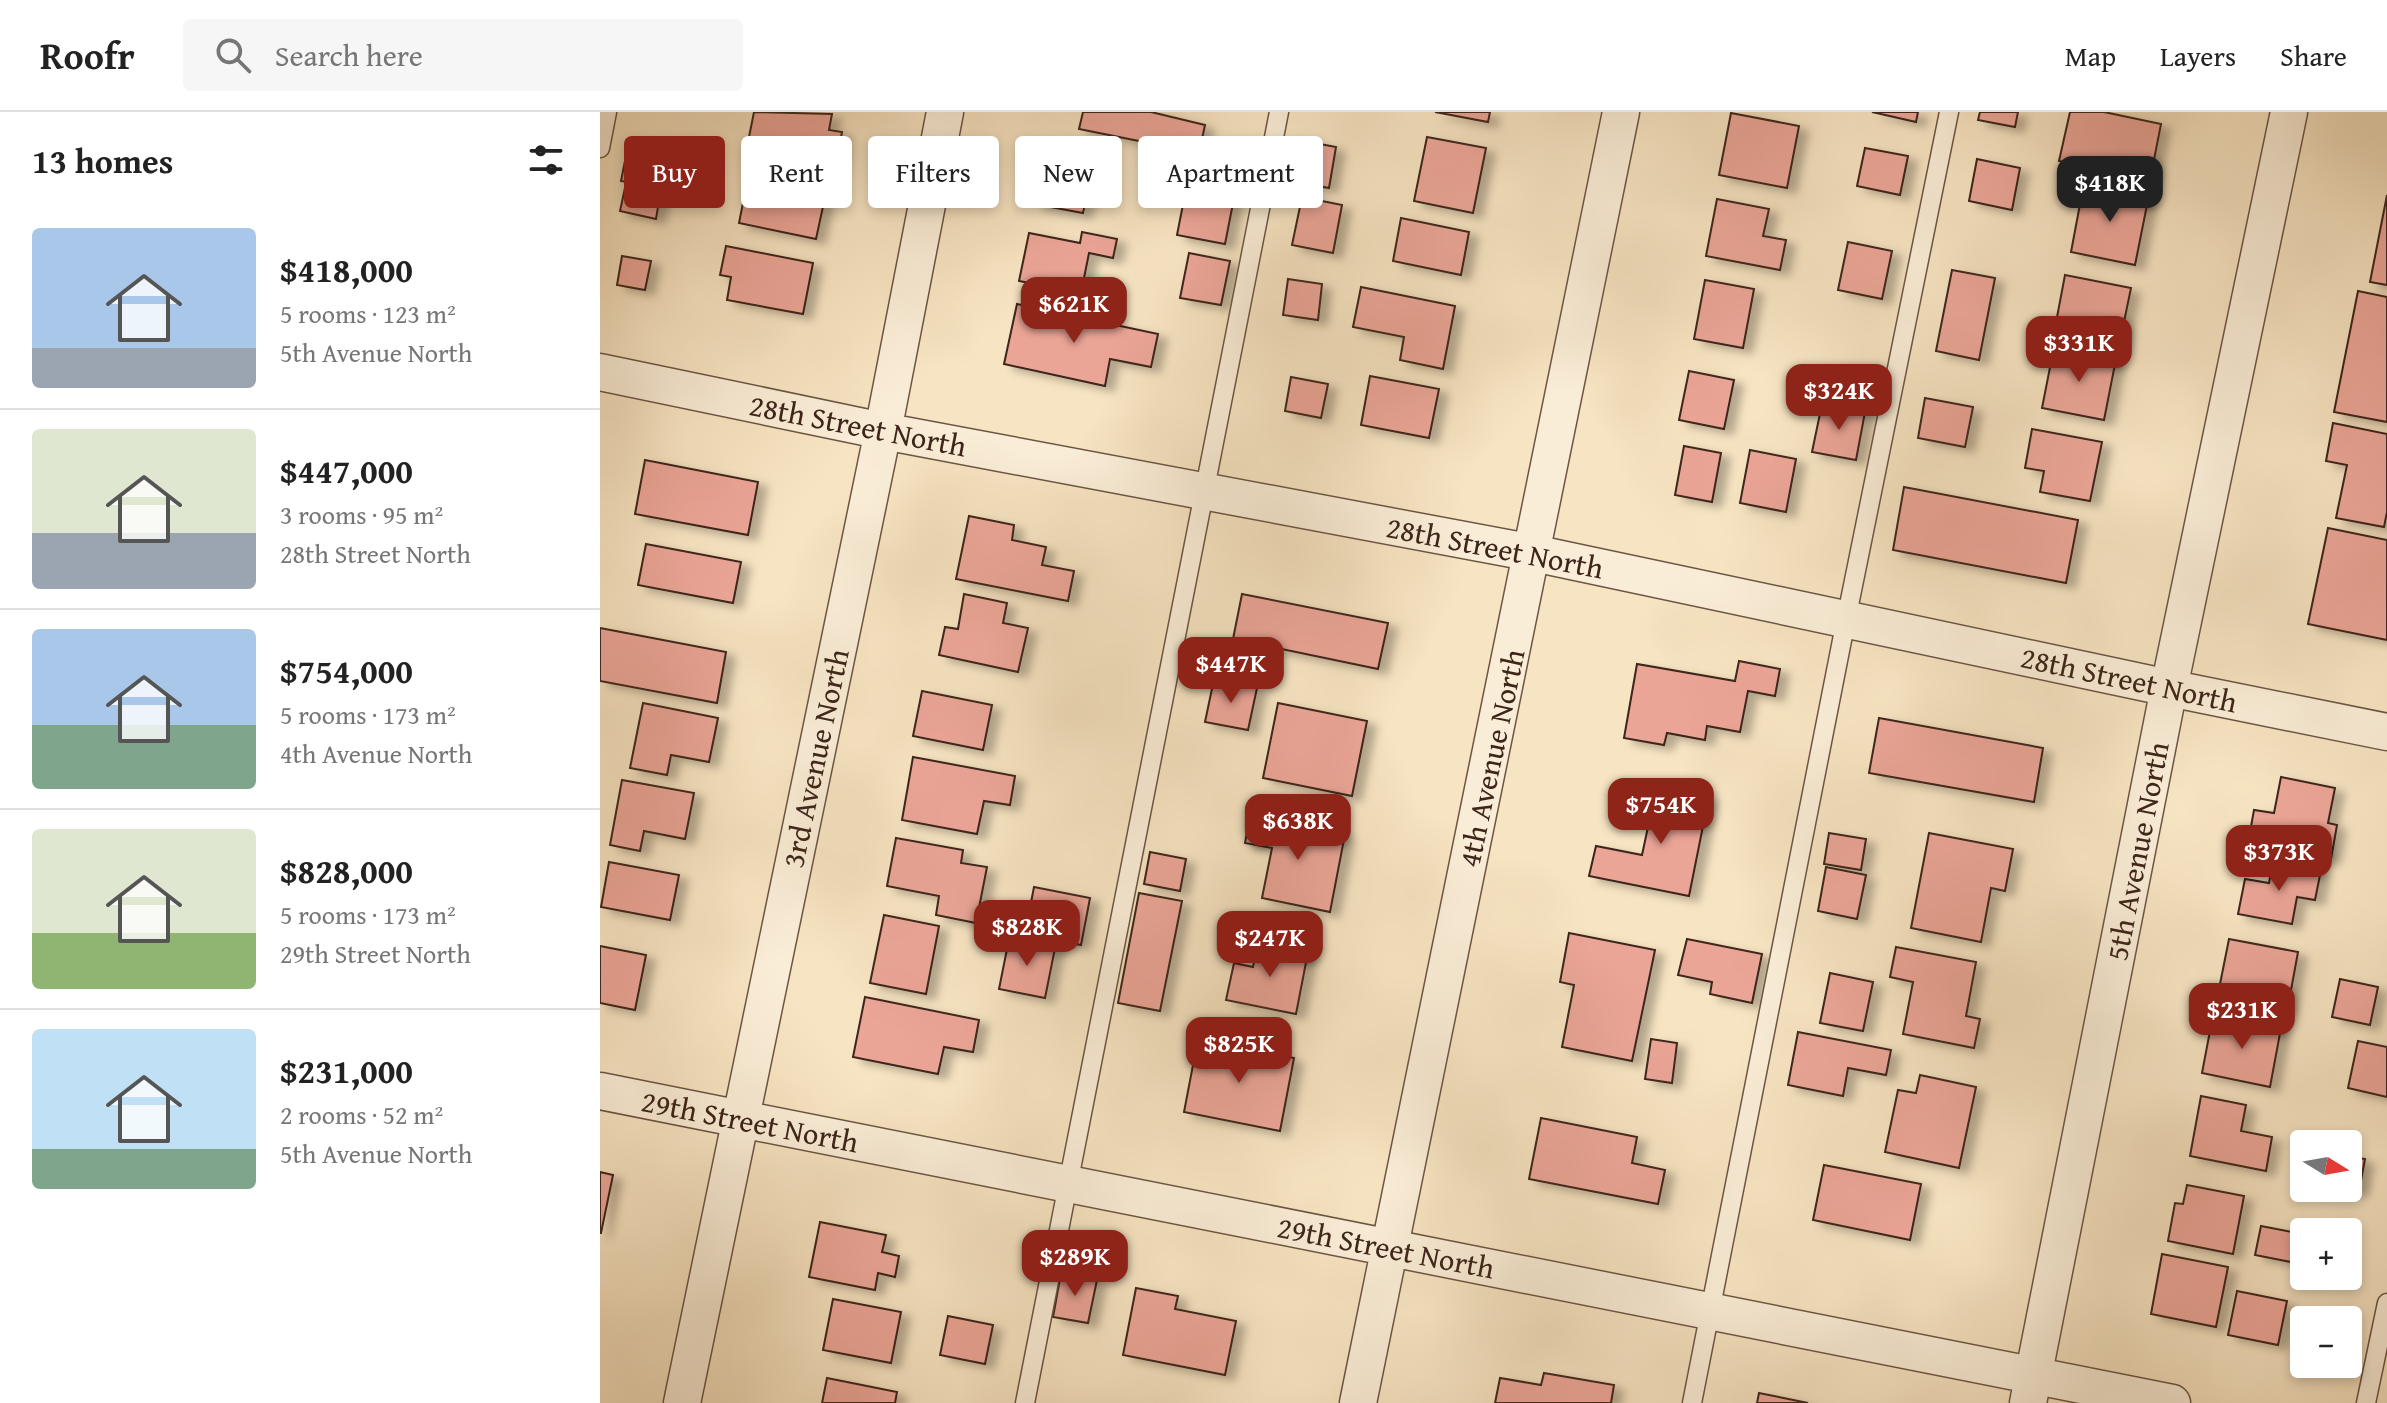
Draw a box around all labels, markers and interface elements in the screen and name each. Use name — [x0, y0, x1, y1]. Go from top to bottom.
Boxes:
search box — [183, 19, 743, 91]
text: Roofr — [40, 27, 135, 83]
icon: search — [211, 33, 255, 77]
text: Search here — [275, 33, 423, 77]
text: Map — [2065, 35, 2116, 76]
text: Layers — [2160, 35, 2236, 76]
text: Share — [2280, 35, 2347, 76]
text: 13 homes — [32, 136, 173, 185]
chip: Buy — [624, 136, 725, 208]
chip: Rent — [741, 136, 852, 208]
chip: Filters — [868, 136, 999, 208]
chip: New — [1015, 136, 1122, 208]
chip: Apartment — [1138, 136, 1323, 208]
icon: filters — [524, 138, 568, 182]
pin: $418K — [2054, 156, 2166, 224]
text: $418K — [2075, 162, 2145, 201]
text: $418,000 — [280, 245, 413, 294]
icon: home — [96, 260, 192, 356]
pin: $621K — [1018, 277, 1130, 345]
text: $621K — [1039, 283, 1109, 322]
text: 5 rooms · 123 m² — [280, 294, 456, 333]
pin: $331K — [2023, 316, 2135, 384]
text: $331K — [2044, 322, 2114, 361]
text: 5th Avenue North — [280, 333, 472, 372]
pin: $324K — [1783, 364, 1895, 432]
text: $324K — [1804, 370, 1874, 409]
street label: 28th Street North — [746, 382, 970, 468]
text: $447,000 — [280, 446, 413, 495]
icon: home — [96, 461, 192, 557]
text: 3 rooms · 95 m² — [280, 495, 443, 534]
street label: 28th Street North — [1383, 504, 1607, 590]
text: 28th Street North — [280, 534, 471, 573]
street label: 28th Street North — [2017, 635, 2241, 723]
pin: $447K — [1175, 637, 1287, 705]
text: $447K — [1196, 643, 1266, 682]
street label: 3rd Avenue North — [770, 644, 860, 871]
street label: 4th Avenue North — [1446, 645, 1536, 871]
text: $754,000 — [280, 646, 413, 695]
icon: home — [96, 661, 192, 757]
text: 5 rooms · 173 m² — [280, 695, 456, 734]
text: 4th Avenue North — [280, 734, 472, 773]
street label: 5th Avenue North — [2094, 738, 2180, 964]
pin: $754K — [1605, 778, 1717, 846]
text: $754K — [1626, 784, 1696, 823]
pin: $638K — [1242, 794, 1354, 862]
text: $638K — [1263, 800, 1333, 839]
pin: $373K — [2223, 825, 2335, 893]
text: $373K — [2244, 831, 2314, 870]
text: $828,000 — [280, 846, 413, 895]
icon: home — [96, 861, 192, 957]
text: 5 rooms · 173 m² — [280, 895, 456, 934]
pin: $828K — [971, 900, 1083, 968]
text: $828K — [992, 906, 1062, 945]
pin: $247K — [1214, 911, 1326, 979]
text: $247K — [1235, 917, 1305, 956]
text: 29th Street North — [280, 934, 471, 973]
pin: $231K — [2186, 983, 2298, 1051]
text: $231K — [2207, 989, 2277, 1028]
pin: $825K — [1183, 1017, 1295, 1085]
text: $825K — [1204, 1023, 1274, 1062]
text: $231,000 — [280, 1046, 413, 1095]
icon: home — [96, 1061, 192, 1157]
street label: 29th Street North — [638, 1078, 862, 1164]
text: 2 rooms · 52 m² — [280, 1095, 443, 1134]
north arrow — [2290, 1130, 2362, 1202]
map controls — [2290, 1130, 2362, 1378]
text: 5th Avenue North — [280, 1134, 472, 1173]
street label: 29th Street North — [1274, 1204, 1498, 1290]
button: + — [2290, 1218, 2362, 1290]
pin: $289K — [1019, 1230, 1131, 1298]
text: $289K — [1040, 1236, 1110, 1275]
button: − — [2290, 1306, 2362, 1378]

